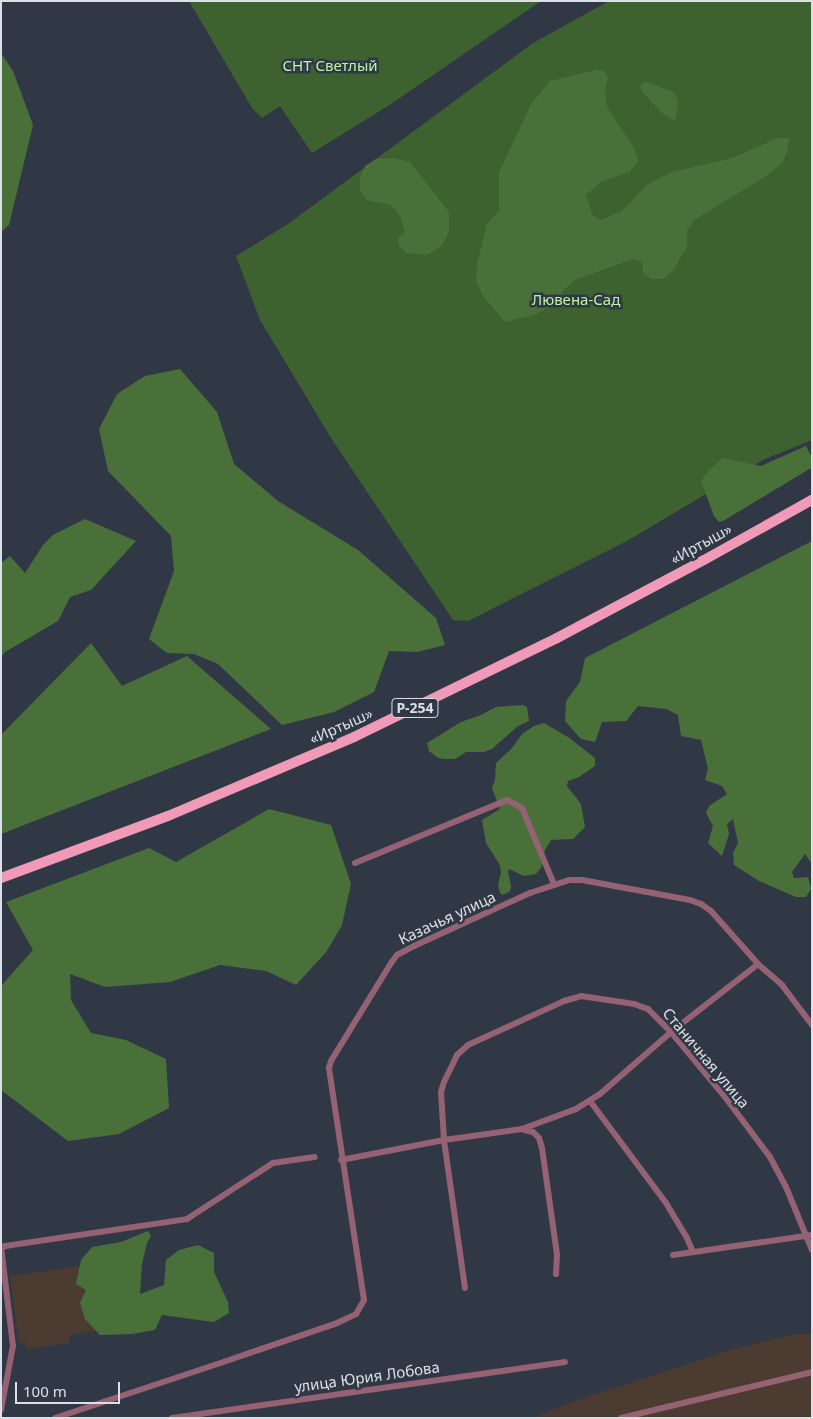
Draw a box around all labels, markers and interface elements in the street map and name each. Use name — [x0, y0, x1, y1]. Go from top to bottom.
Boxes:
park label: СНТ Светлый — [282, 57, 378, 75]
park label: Лювена-Сад — [532, 291, 620, 309]
street label: «Иртыш» — [667, 520, 735, 568]
road number: Р-254 — [391, 696, 439, 720]
street label: «Иртыш» — [307, 704, 375, 748]
street label: Казачья улица — [396, 888, 498, 948]
street label: Станичная улица — [659, 1004, 753, 1112]
street label: улица Юрия Лобова — [293, 1358, 441, 1396]
scale bar — [18, 1372, 122, 1404]
text: 100 m — [23, 1381, 67, 1401]

